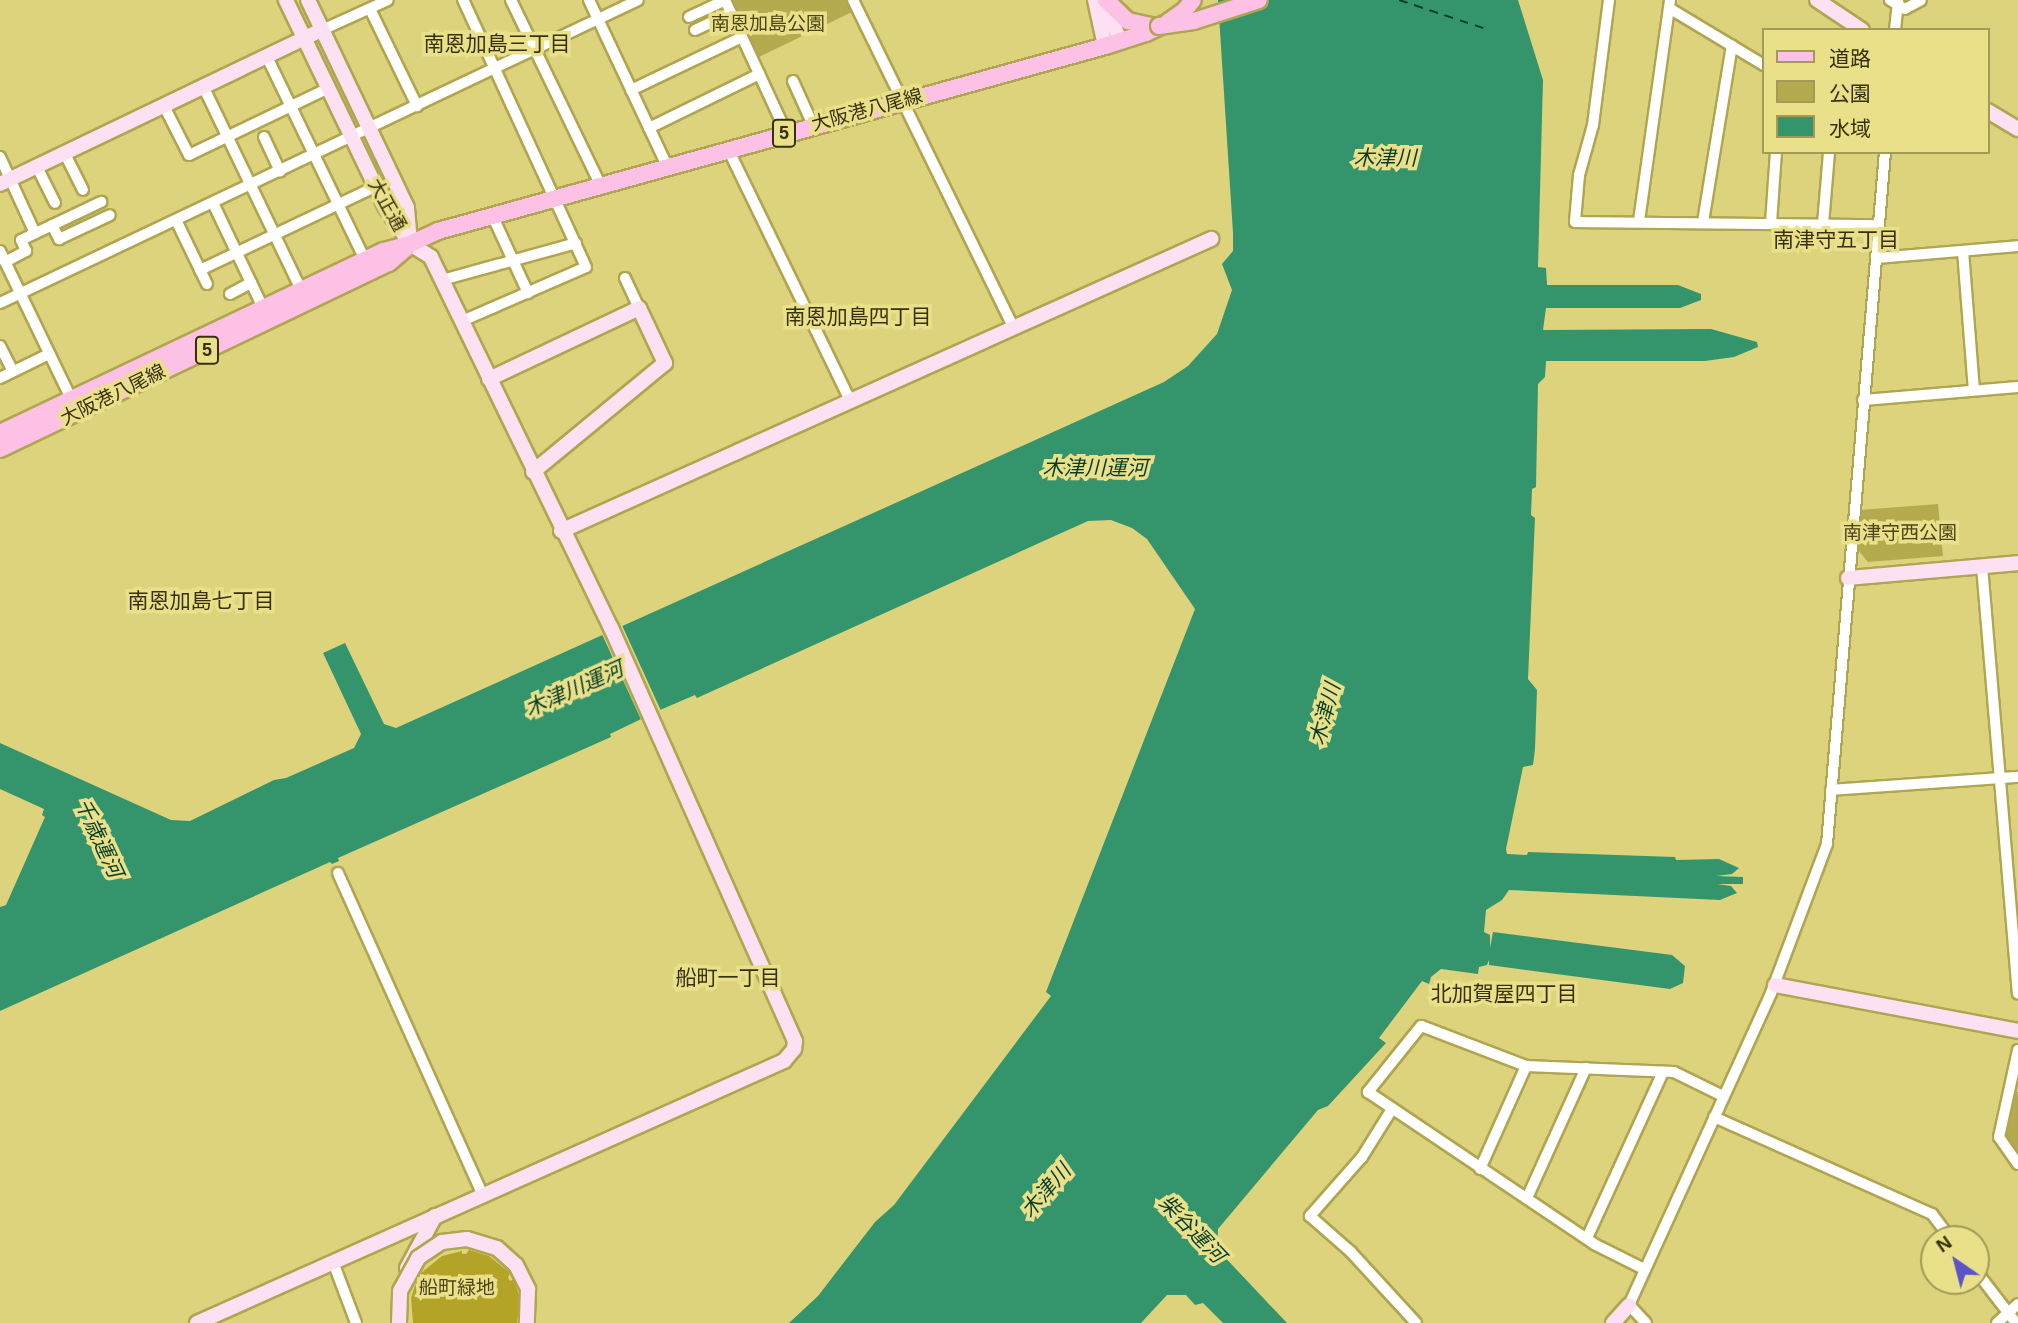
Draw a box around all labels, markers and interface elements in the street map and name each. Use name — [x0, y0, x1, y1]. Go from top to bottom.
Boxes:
park label: 南恩加島公園 — [711, 13, 825, 35]
legend — [1762, 28, 1990, 154]
district label: 南恩加島三丁目 — [424, 31, 570, 57]
text: 道路 — [1829, 47, 1871, 70]
text: 公園 — [1829, 82, 1871, 105]
street label: 大阪港八尾線 — [809, 84, 925, 136]
text: 水域 — [1829, 117, 1871, 140]
road number: 5 — [772, 118, 796, 148]
water label: 木津川 — [1354, 145, 1416, 171]
street label: 大正通 — [363, 175, 411, 235]
district label: 南津守五丁目 — [1773, 227, 1899, 253]
district label: 南恩加島四丁目 — [785, 304, 931, 330]
road number: 5 — [195, 336, 219, 364]
street label: 大阪港八尾線 — [57, 360, 169, 430]
water label: 木津川運河 — [1043, 455, 1147, 481]
park label: 南津守西公園 — [1843, 522, 1957, 544]
district label: 南恩加島七丁目 — [128, 588, 274, 614]
water label: 木津川運河 — [521, 656, 627, 722]
water label: 木津川 — [1305, 680, 1345, 748]
water label: 千歳運河 — [70, 795, 128, 881]
district label: 船町一丁目 — [676, 965, 780, 991]
district label: 北加賀屋四丁目 — [1431, 981, 1577, 1007]
water label: 木津川 — [1016, 1159, 1076, 1223]
water label: 柴谷運河 — [1154, 1190, 1230, 1268]
north arrow — [1920, 1225, 1990, 1295]
text: N — [1932, 1231, 1955, 1257]
park label: 船町緑地 — [419, 1277, 495, 1299]

